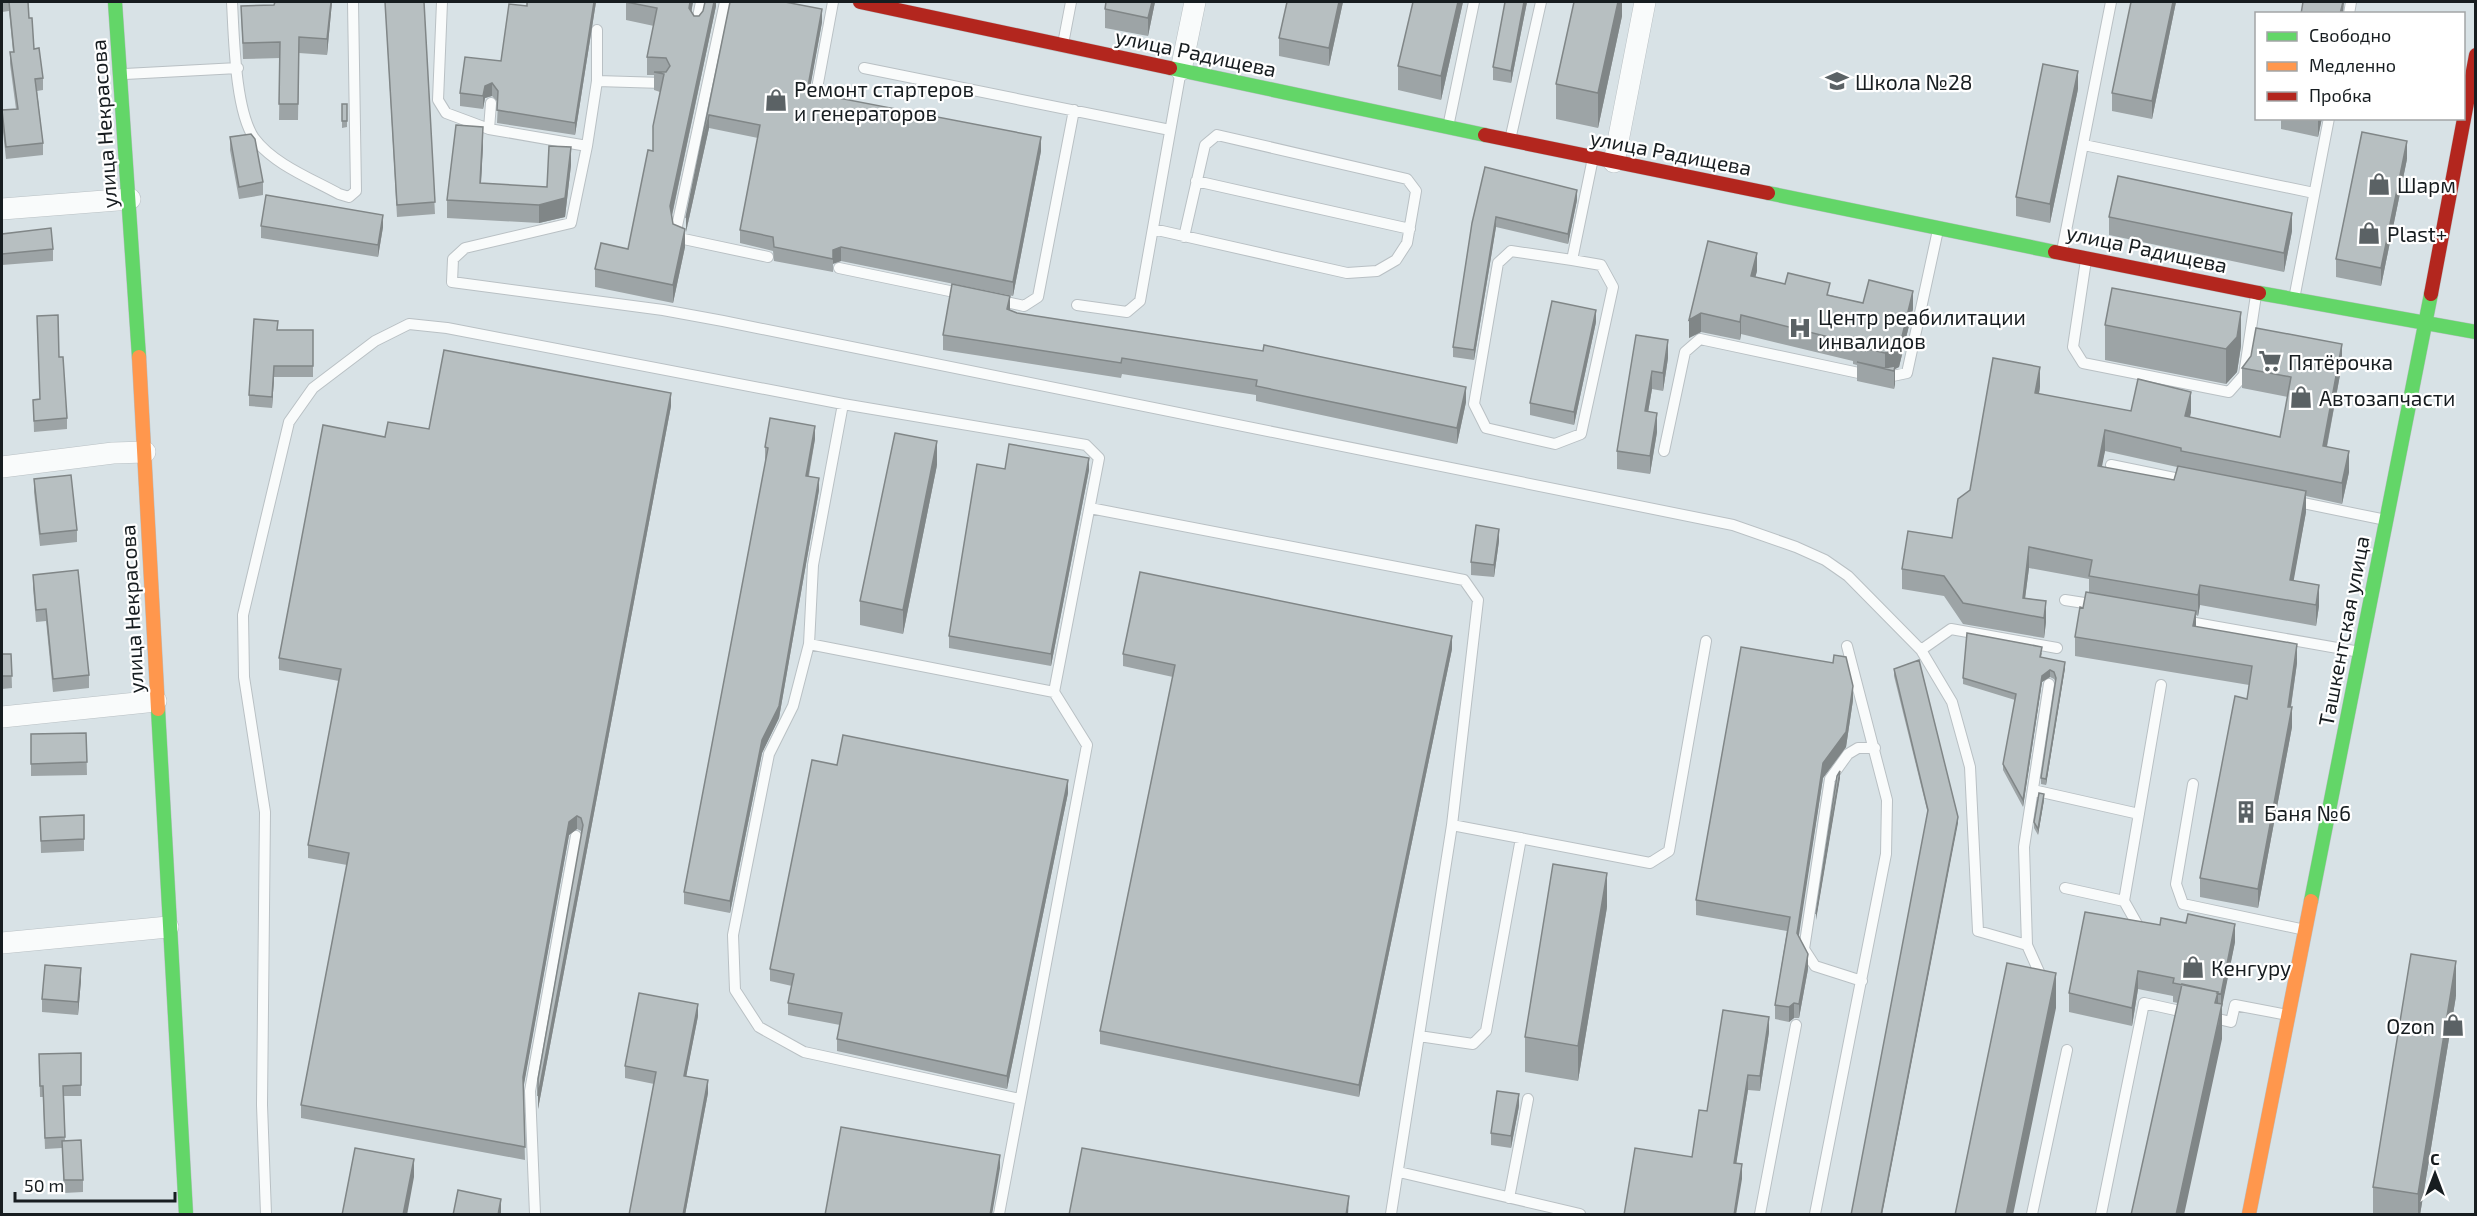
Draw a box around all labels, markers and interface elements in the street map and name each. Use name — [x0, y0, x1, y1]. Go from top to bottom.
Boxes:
legend — [2255, 12, 2465, 120]
street label: улица Радищева — [1113, 23, 1279, 82]
text: Свободно — [2309, 24, 2391, 46]
street label: улица Некрасова — [85, 39, 122, 209]
text: Медленно — [2309, 54, 2396, 76]
school or university icon: Школа №28 — [1824, 68, 1850, 94]
place label: Школа №28 — [1855, 69, 1973, 94]
place label: Ремонт стартеров и генераторов — [794, 76, 974, 125]
text: Пробка — [2309, 84, 2372, 106]
shop icon: Ремонт стартеров и генераторов — [763, 87, 789, 113]
street label: улица Радищева — [1588, 124, 1754, 181]
shop icon: Шарм — [2366, 171, 2392, 197]
place label: Шарм — [2397, 172, 2456, 197]
street label: улица Радищева — [2064, 219, 2230, 278]
shop icon: Plast+ — [2356, 220, 2382, 246]
place label: Plast+ — [2387, 221, 2447, 246]
place label: Центр реабилитации инвалидов — [1818, 304, 2026, 353]
hospital icon: Центр реабилитации инвалидов — [1787, 315, 1813, 341]
supermarket icon: Пятёрочка — [2257, 348, 2283, 374]
place label: Пятёрочка — [2288, 349, 2393, 374]
shop icon: Автозапчасти — [2288, 384, 2314, 410]
place label: Автозапчасти — [2319, 385, 2455, 410]
street label: улица Некрасова — [114, 524, 149, 694]
street label: Ташкентская улица — [2312, 534, 2375, 729]
building icon: Баня №6 — [2233, 799, 2259, 825]
place label: Баня №6 — [2264, 800, 2351, 825]
shop icon: Кенгуру — [2180, 954, 2206, 980]
place label: Кенгуру — [2211, 955, 2291, 981]
shop icon: Ozon — [2440, 1012, 2466, 1038]
place label: Ozon — [2386, 1013, 2435, 1038]
north arrow — [2405, 1144, 2465, 1204]
text: С — [2430, 1149, 2440, 1168]
scale bar — [15, 1165, 176, 1203]
text: 50 m — [24, 1174, 64, 1196]

